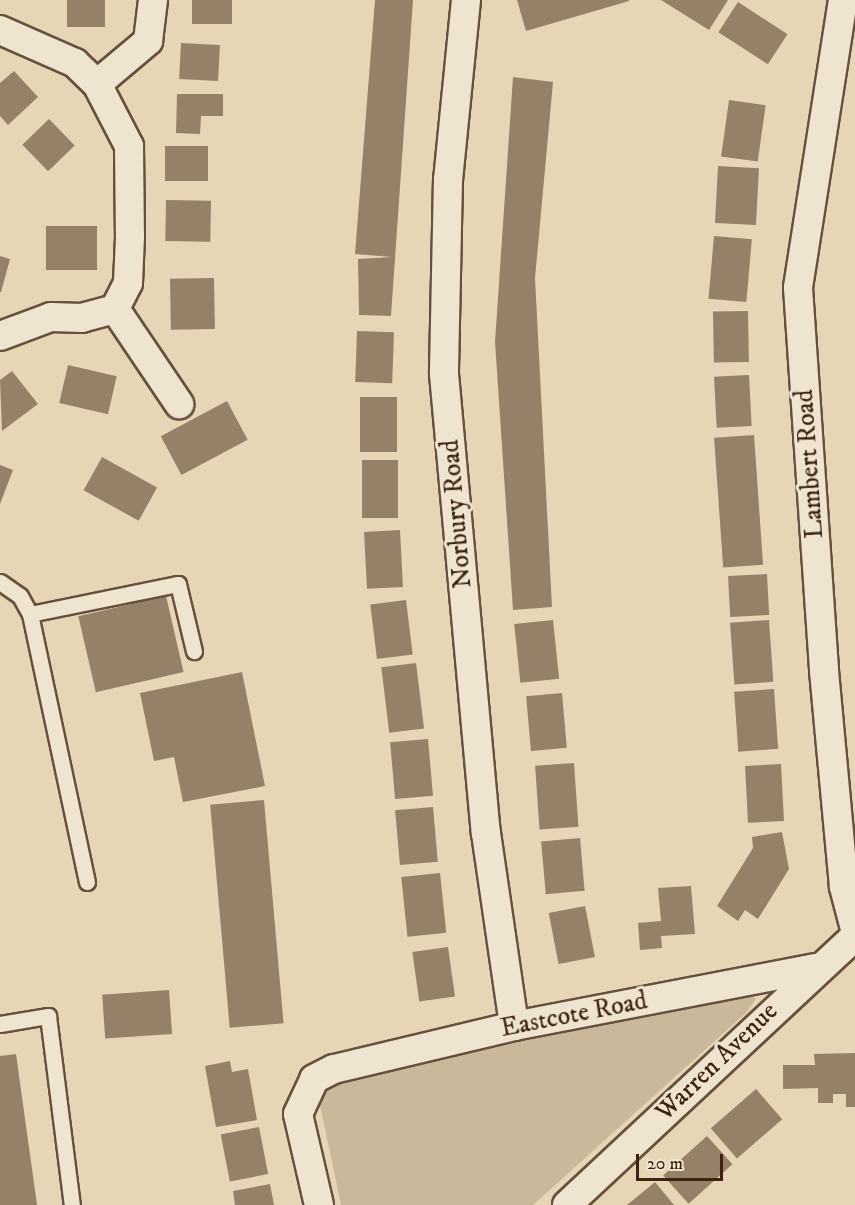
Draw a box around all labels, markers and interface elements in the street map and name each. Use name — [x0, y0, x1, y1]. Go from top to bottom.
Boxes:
street label: Lambert Road — [789, 388, 831, 540]
street label: Norbury Road — [435, 438, 479, 590]
street label: Eastcote Road — [498, 985, 650, 1045]
street label: Warren Avenue — [649, 996, 785, 1128]
scale bar — [639, 1142, 726, 1180]
text: 20 m — [647, 1153, 683, 1175]

